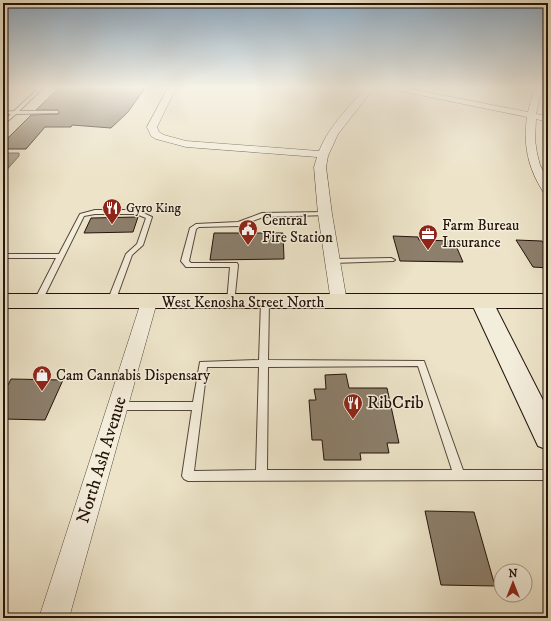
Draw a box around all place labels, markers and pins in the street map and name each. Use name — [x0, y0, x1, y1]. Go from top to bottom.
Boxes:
restaurant icon: Gyro King — [101, 197, 123, 225]
place label: Gyro King — [126, 200, 181, 216]
place label: Central Fire Station — [262, 211, 333, 247]
place label: Farm Bureau Insurance — [442, 216, 519, 252]
public building icon: Central Fire Station — [237, 218, 259, 246]
office icon: Farm Bureau Insurance — [417, 223, 439, 251]
shop icon: Cam Cannabis Dispensary — [31, 364, 53, 392]
place label: Cam Cannabis Dispensary — [56, 366, 211, 385]
restaurant icon: RibCrib — [342, 392, 364, 420]
place label: RibCrib — [367, 392, 424, 414]

